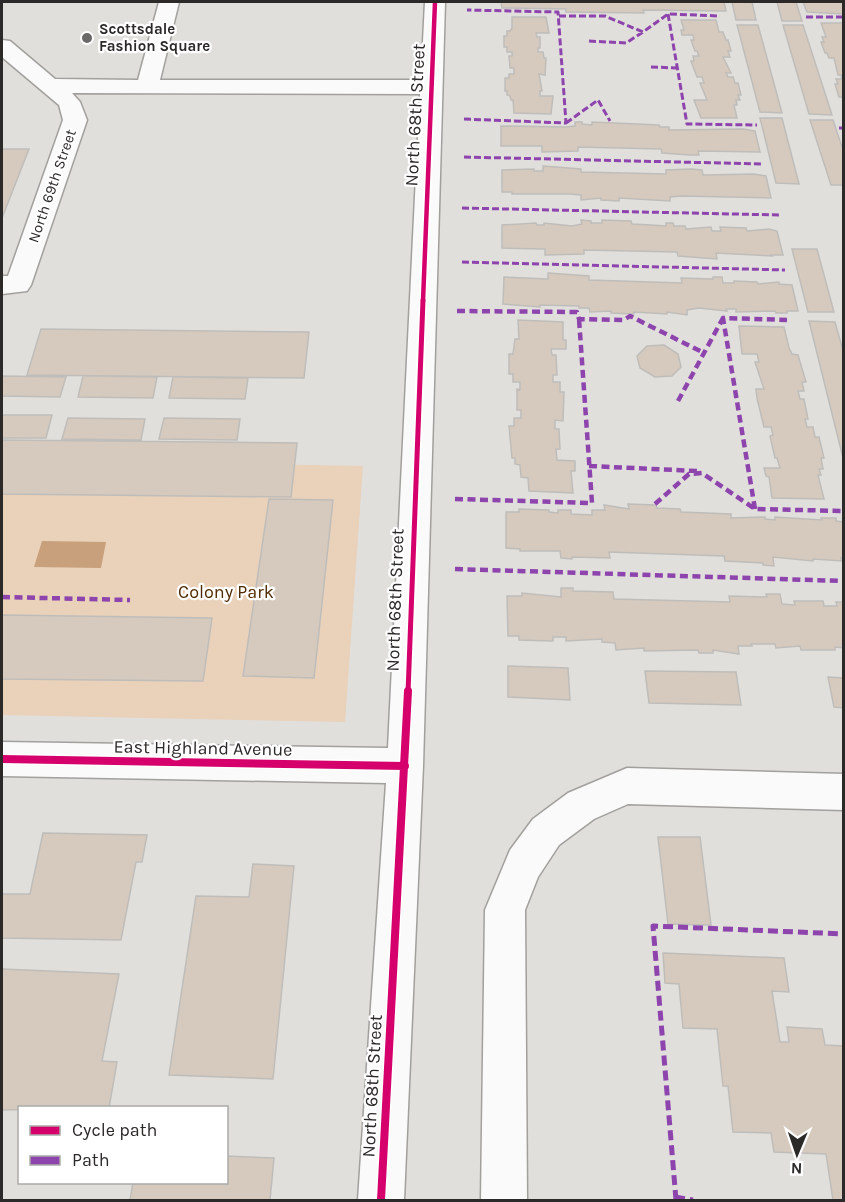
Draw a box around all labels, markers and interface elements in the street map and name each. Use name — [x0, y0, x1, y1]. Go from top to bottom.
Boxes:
place label: Scottsdale Fashion Square — [99, 20, 210, 55]
marker: Scottsdale Fashion Square — [80, 31, 94, 45]
street label: North 68th Street — [400, 43, 430, 187]
street label: North 69th Street — [24, 127, 80, 245]
street label: North 68th Street — [382, 528, 409, 672]
park label: Colony Park — [178, 581, 274, 603]
street label: East Highland Avenue — [113, 735, 293, 761]
street label: North 68th Street — [357, 1014, 387, 1158]
legend — [18, 1106, 228, 1184]
text: Cycle path — [72, 1119, 157, 1141]
north arrow — [767, 1124, 827, 1184]
text: Path — [72, 1149, 110, 1171]
text: N — [790, 1159, 803, 1178]

